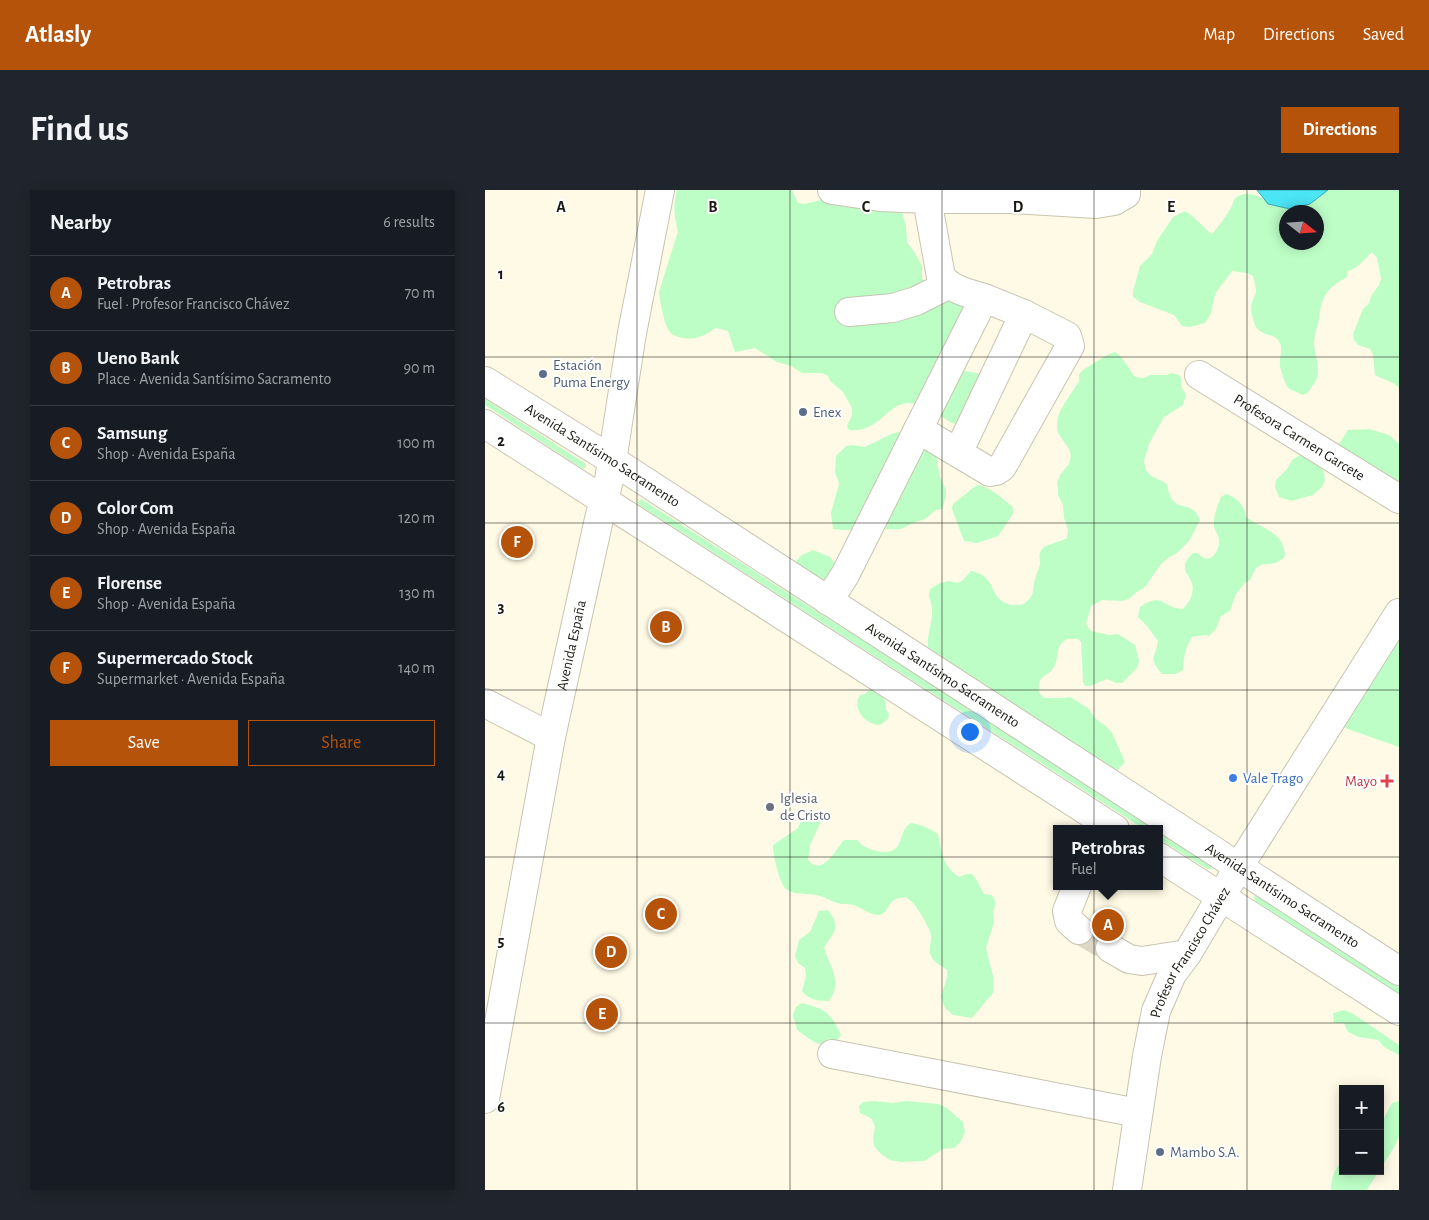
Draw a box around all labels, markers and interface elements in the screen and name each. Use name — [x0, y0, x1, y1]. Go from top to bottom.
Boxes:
text: Atlasly — [25, 23, 91, 47]
text: Map — [1204, 26, 1235, 44]
text: Directions — [1263, 26, 1335, 44]
text: Saved — [1363, 26, 1404, 44]
button: Directions — [1281, 107, 1399, 153]
text: Find us — [30, 112, 129, 147]
text: A — [556, 199, 566, 215]
text: B — [708, 199, 718, 215]
text: C — [862, 199, 871, 215]
text: D — [1013, 199, 1024, 215]
text: E — [1167, 199, 1175, 215]
north arrow — [1279, 205, 1324, 250]
text: Nearby — [50, 212, 111, 233]
text: 6 results — [383, 214, 435, 230]
text: 1 — [498, 266, 504, 282]
text: Petrobras — [97, 274, 171, 293]
text: A — [61, 285, 71, 301]
text: 70 m — [404, 285, 435, 301]
text: Fuel · Profesor Francisco Chávez — [97, 296, 290, 312]
text: Ueno Bank — [97, 349, 179, 368]
place label: Estación Puma Energy — [553, 358, 630, 390]
text: B — [61, 360, 71, 376]
text: 90 m — [404, 360, 435, 376]
marker: Estación Puma Energy — [537, 368, 549, 380]
text: Place · Avenida Santísimo Sacramento — [97, 371, 331, 387]
street label: Profesora Carmen Garcete — [1231, 391, 1367, 483]
street label: Avenida Santísimo Sacramento — [522, 400, 683, 510]
place label: Enex — [813, 405, 842, 420]
marker: Enex — [797, 406, 809, 418]
text: Samsung — [97, 424, 167, 443]
text: 2 — [497, 433, 505, 449]
text: C — [62, 435, 70, 451]
text: 100 m — [397, 435, 435, 451]
text: Shop · Avenida España — [97, 446, 236, 462]
text: Color Com — [97, 499, 174, 518]
text: D — [61, 510, 71, 526]
text: 120 m — [398, 510, 435, 526]
text: Shop · Avenida España — [97, 521, 236, 537]
pin: F — [501, 523, 533, 561]
text: Florense — [97, 574, 162, 593]
text: E — [62, 585, 70, 601]
text: 130 m — [399, 585, 435, 601]
text: Shop · Avenida España — [97, 596, 236, 612]
text: 3 — [498, 599, 505, 615]
street label: Avenida España — [554, 599, 588, 692]
pin: B — [650, 608, 682, 646]
street label: Avenida Santísimo Sacramento — [863, 619, 1023, 730]
text: Supermercado Stock — [97, 649, 253, 668]
text: F — [62, 660, 70, 676]
text: 140 m — [398, 660, 435, 676]
text: Supermarket · Avenida España — [97, 671, 285, 687]
your location — [957, 719, 983, 745]
button: Save — [50, 720, 238, 766]
button: Share — [248, 720, 435, 766]
text: 4 — [497, 766, 505, 782]
place label: Vale Trago — [1243, 771, 1303, 786]
marker: Vale Trago — [1227, 772, 1239, 784]
place label: Mayo — [1345, 774, 1377, 789]
marker: Mayo — [1381, 775, 1393, 787]
place label: Iglesia de Cristo — [780, 791, 831, 823]
marker: Iglesia de Cristo — [764, 801, 776, 813]
popup — [1053, 825, 1163, 890]
text: Petrobras — [1071, 839, 1145, 858]
street label: Avenida Santísimo Sacramento — [1203, 840, 1362, 951]
text: Fuel — [1071, 861, 1097, 877]
street label: Profesor Francisco Chávez — [1147, 884, 1232, 1019]
pin: C — [645, 895, 677, 933]
pin: A — [1092, 906, 1124, 944]
text: 5 — [498, 933, 505, 949]
pin: D — [595, 933, 627, 971]
pin: E — [586, 995, 618, 1033]
map controls — [1339, 1085, 1384, 1175]
button: + — [1339, 1085, 1384, 1130]
text: 6 — [497, 1099, 505, 1115]
button: − — [1339, 1130, 1384, 1175]
place label: Mambo S.A. — [1170, 1145, 1240, 1160]
marker: Mambo S.A. — [1154, 1146, 1166, 1158]

